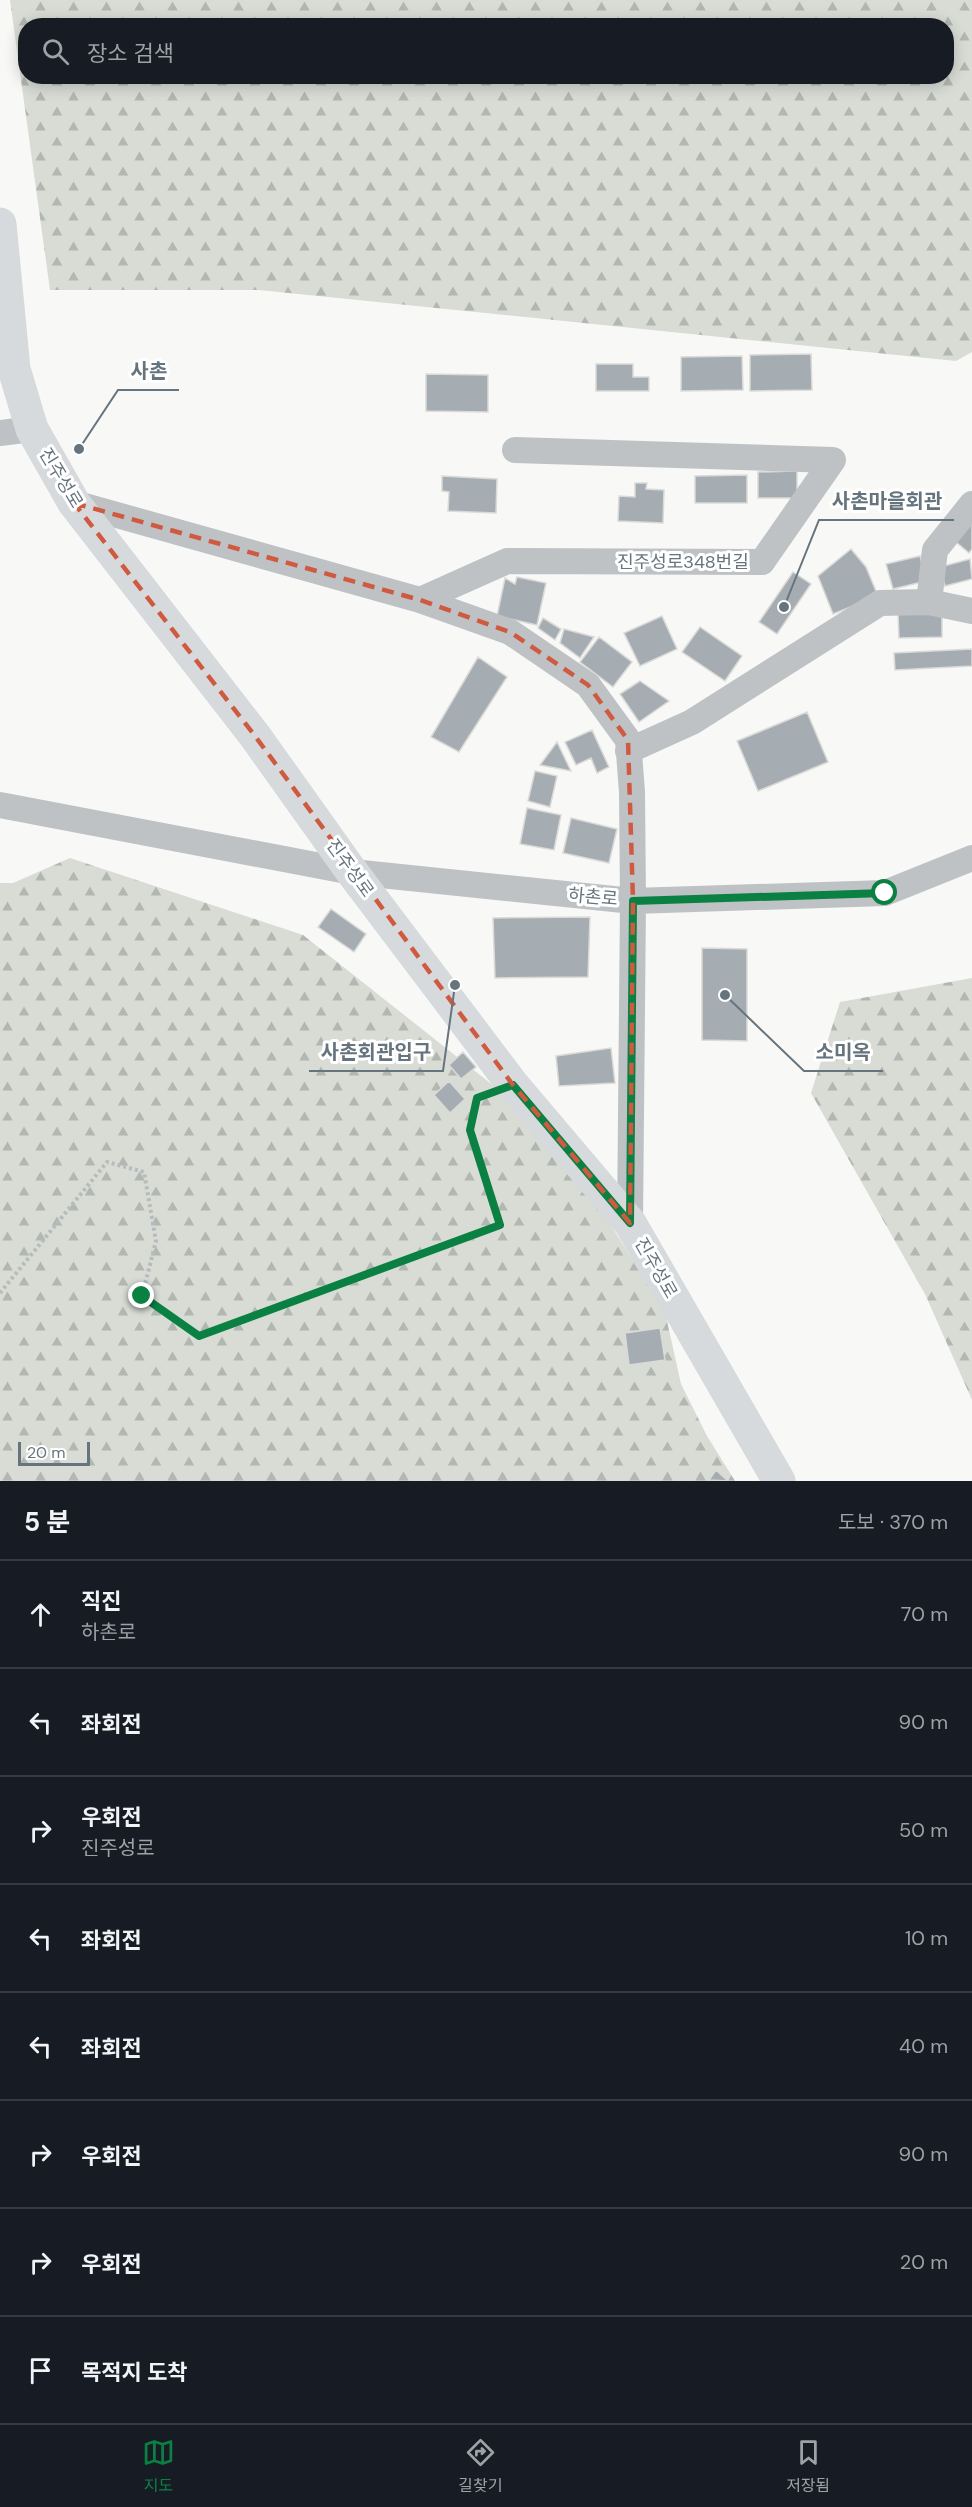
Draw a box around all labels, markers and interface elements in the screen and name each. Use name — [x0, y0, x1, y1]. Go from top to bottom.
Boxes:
search box — [18, 18, 954, 84]
icon: search — [39, 35, 72, 68]
text: 장소 검색 — [87, 39, 174, 68]
callout: 사촌 — [118, 352, 179, 390]
text: 사촌 — [131, 358, 167, 384]
street label: 진주성로 — [34, 443, 88, 513]
callout: 사촌마을회관 — [819, 482, 954, 520]
text: 사촌마을회관 — [832, 488, 943, 514]
street label: 진주성로348번길 — [617, 550, 749, 574]
street label: 진주성로 — [321, 834, 379, 902]
route start — [871, 879, 897, 905]
street label: 하촌로 — [567, 883, 619, 911]
callout: 사촌회관입구 — [309, 1033, 443, 1071]
callout: 소미옥 — [804, 1033, 883, 1071]
text: 사촌회관입구 — [321, 1039, 431, 1065]
text: 소미옥 — [815, 1039, 871, 1065]
street label: 진주성로 — [629, 1233, 683, 1303]
route end — [128, 1282, 154, 1308]
scale bar — [18, 1439, 90, 1466]
text: 20 m — [27, 1442, 66, 1463]
text: 5 분 — [24, 1505, 70, 1539]
text: 도보 · 370 m — [838, 1509, 948, 1535]
text: 직진 — [81, 1587, 121, 1616]
icon: ahead — [24, 1598, 57, 1631]
text: 70 m — [901, 1601, 948, 1627]
text: 하촌로 — [81, 1619, 136, 1645]
icon: left — [24, 1706, 57, 1739]
text: 90 m — [899, 1709, 948, 1735]
text: 좌회전 — [81, 1710, 142, 1739]
text: 우회전 — [81, 1803, 142, 1832]
icon: right — [24, 1814, 57, 1847]
text: 50 m — [899, 1817, 948, 1843]
text: 진주성로 — [81, 1835, 155, 1861]
icon: left — [24, 1922, 57, 1955]
text: 10 m — [905, 1925, 948, 1951]
text: 좌회전 — [81, 1926, 142, 1955]
icon: left — [24, 2030, 57, 2063]
text: 40 m — [899, 2033, 948, 2059]
text: 좌회전 — [81, 2034, 142, 2063]
icon: right — [24, 2138, 57, 2171]
text: 90 m — [899, 2141, 948, 2167]
text: 우회전 — [81, 2142, 142, 2171]
icon: right — [24, 2246, 57, 2279]
text: 20 m — [900, 2249, 948, 2275]
text: 우회전 — [81, 2250, 142, 2279]
icon: arrive — [24, 2354, 57, 2387]
text: 목적지 도착 — [81, 2358, 187, 2387]
tab: 지도 — [142, 2436, 175, 2496]
tab: 길찾기 — [458, 2436, 502, 2496]
tab: 저장됨 — [786, 2436, 830, 2496]

